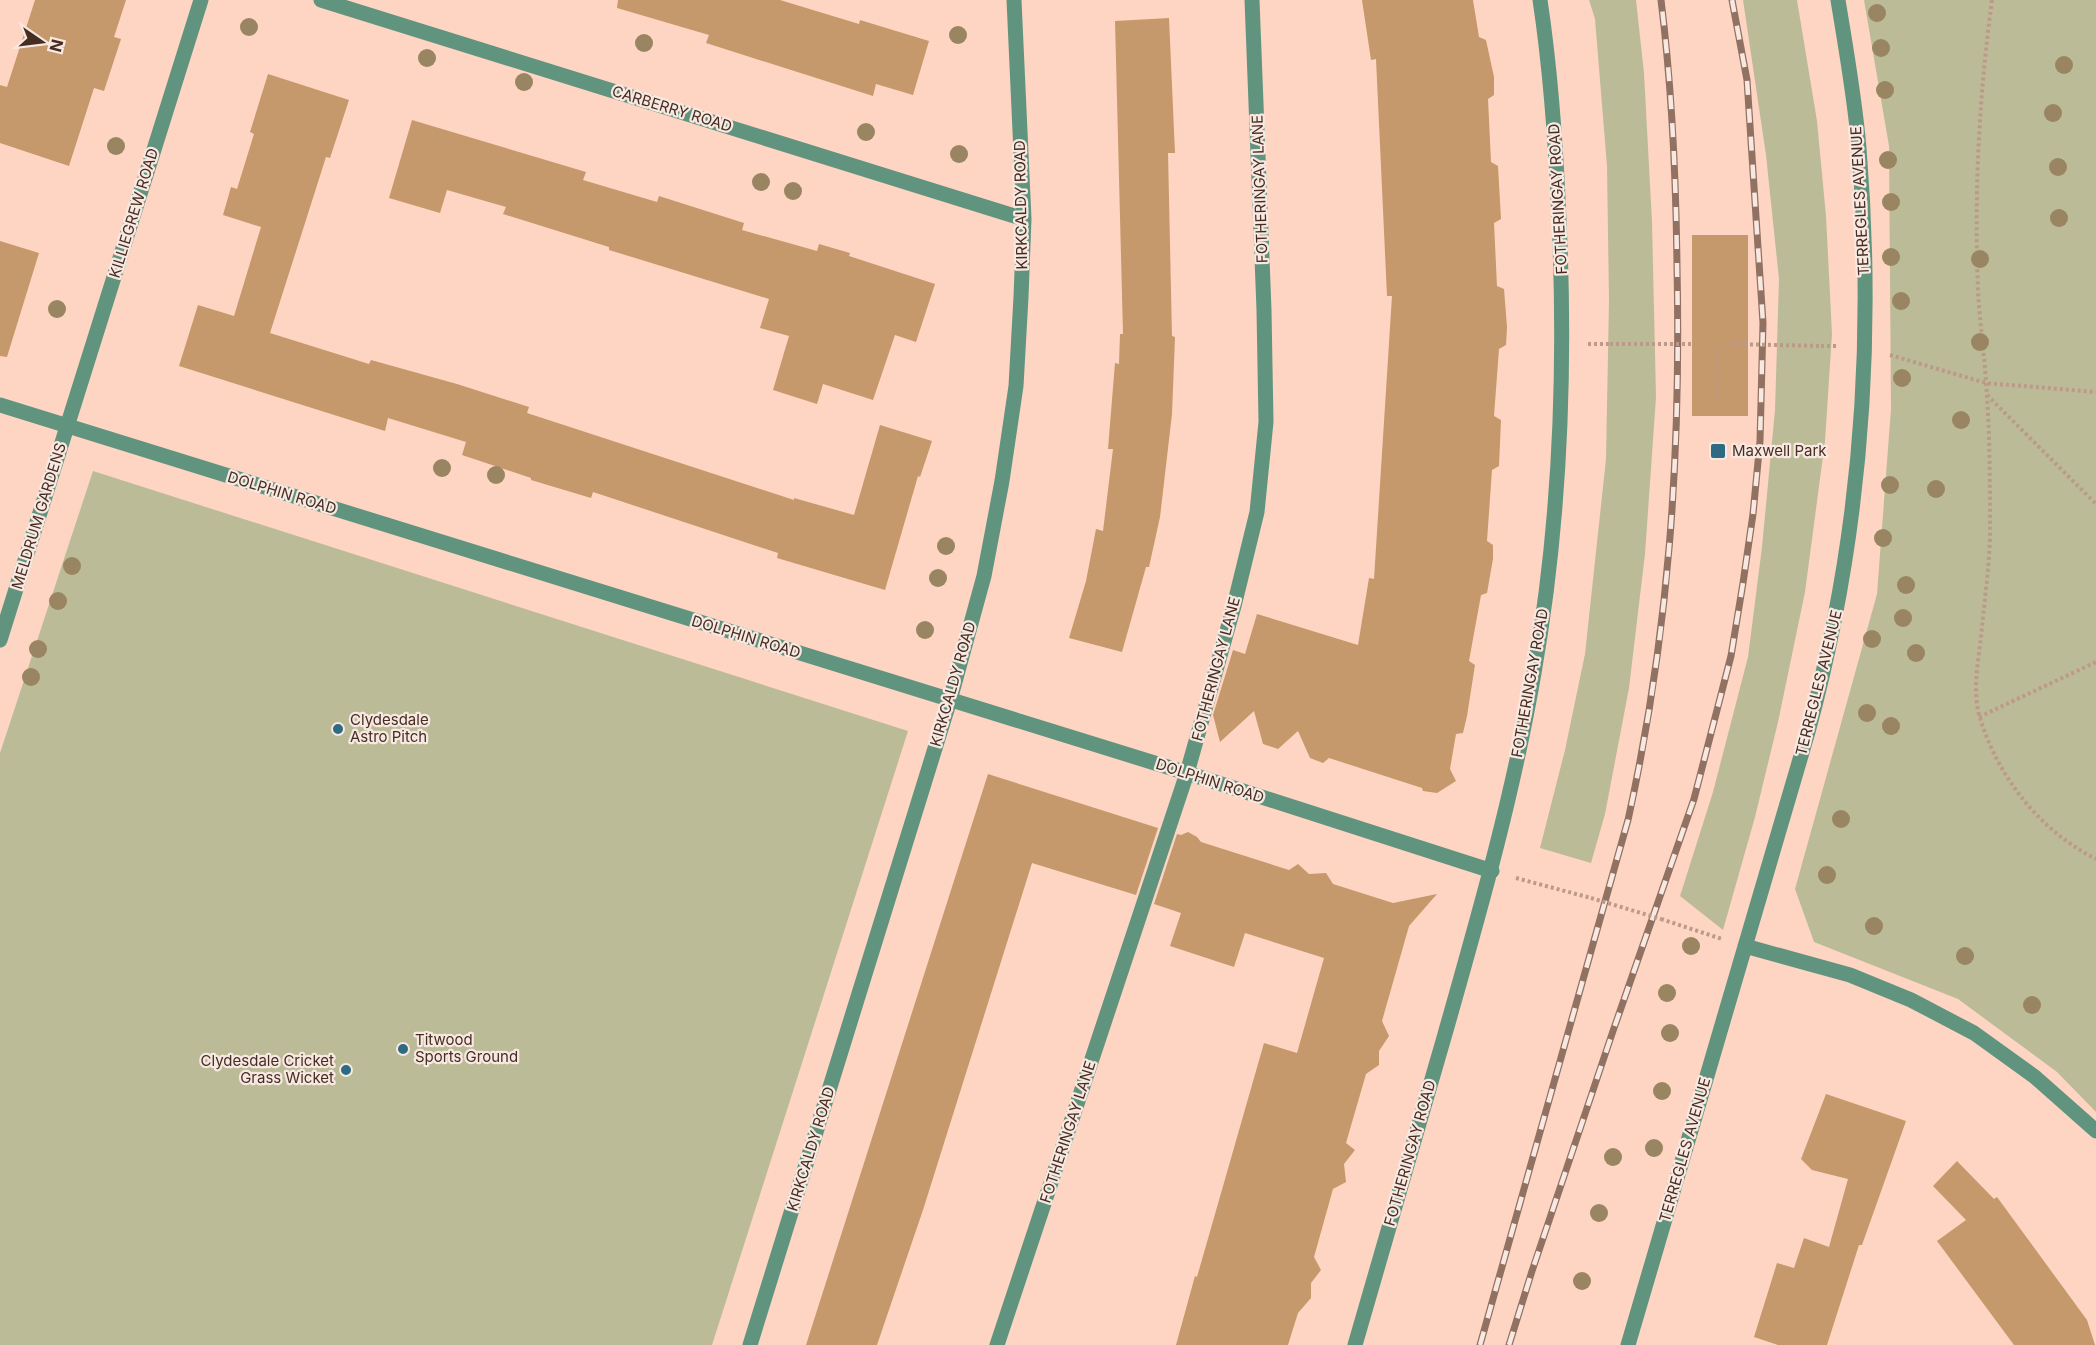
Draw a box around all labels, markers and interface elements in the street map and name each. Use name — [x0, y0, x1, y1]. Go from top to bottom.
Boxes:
north arrow — [12, 12, 72, 72]
text: N — [45, 37, 68, 54]
street label: CARBERRY ROAD — [610, 81, 735, 136]
street label: FOTHERINGAY LANE — [1247, 115, 1272, 263]
street label: FOTHERINGAY ROAD — [1544, 123, 1571, 275]
street label: TERREGLES AVENUE — [1846, 126, 1873, 276]
street label: KIRKCALDY ROAD — [1010, 140, 1031, 270]
street label: KILLIEGREW ROAD — [105, 146, 162, 280]
street label: MELDRUM GARDENS — [7, 440, 70, 591]
place label: Maxwell Park — [1732, 441, 1827, 460]
marker: Maxwell Park — [1709, 442, 1727, 460]
street label: DOLPHIN ROAD — [225, 467, 339, 518]
street label: FOTHERINGAY LANE — [1187, 595, 1244, 743]
street label: FOTHERINGAY ROAD — [1507, 607, 1552, 759]
street label: TERREGLES AVENUE — [1791, 608, 1846, 758]
street label: DOLPHIN ROAD — [689, 611, 803, 662]
street label: KIRKCALDY ROAD — [926, 619, 979, 749]
place label: Clydesdale Astro Pitch — [350, 710, 429, 746]
marker: Clydesdale Astro Pitch — [331, 722, 345, 736]
street label: DOLPHIN ROAD — [1154, 754, 1267, 807]
place label: Titwood Sports Ground — [415, 1030, 518, 1066]
marker: Titwood Sports Ground — [396, 1042, 410, 1056]
place label: Clydesdale Cricket Grass Wicket — [201, 1051, 334, 1087]
street label: FOTHERINGAY LANE — [1036, 1058, 1099, 1205]
marker: Clydesdale Cricket Grass Wicket — [339, 1063, 353, 1077]
street label: TERREGLES AVENUE — [1655, 1075, 1714, 1224]
street label: FOTHERINGAY ROAD — [1380, 1078, 1439, 1228]
street label: KIRKCALDY ROAD — [783, 1084, 839, 1213]

